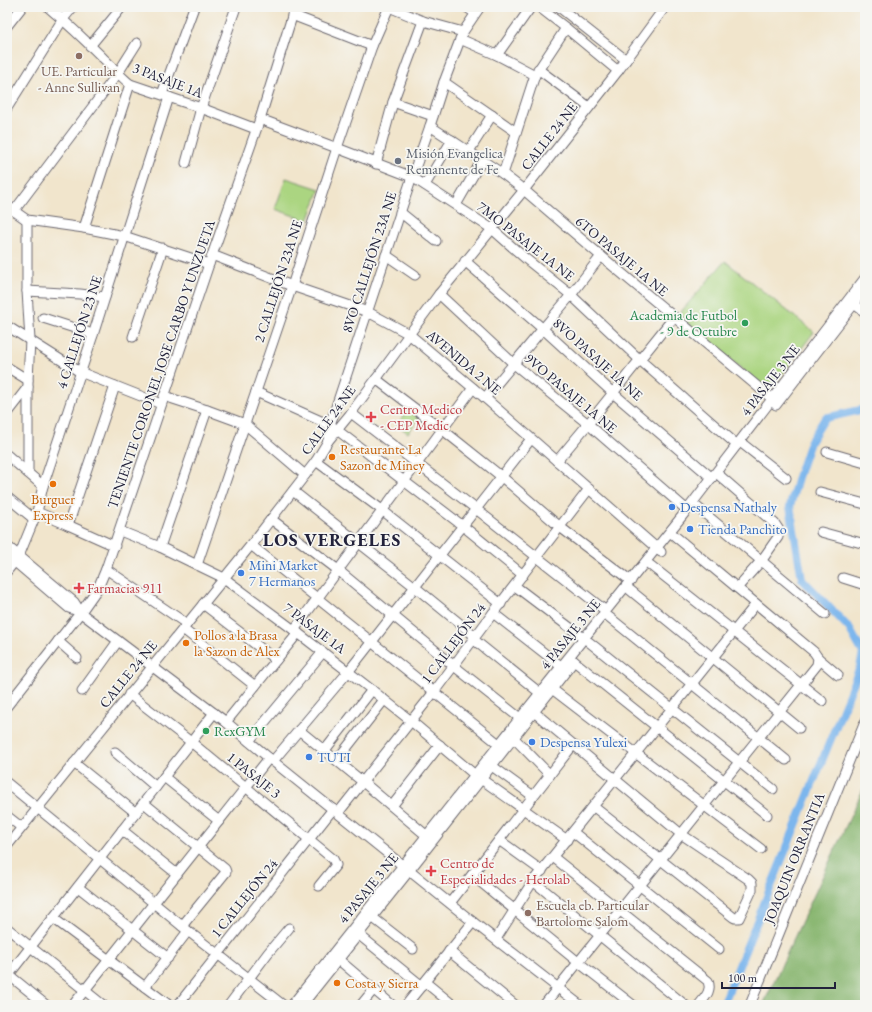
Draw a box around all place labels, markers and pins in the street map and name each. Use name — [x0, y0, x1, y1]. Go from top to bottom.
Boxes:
marker: UE. Particular - Anne Sullivan — [74, 51, 84, 61]
place label: UE. Particular - Anne Sullivan — [38, 62, 121, 96]
place label: Misión Evangelica Remanente de Fe — [406, 144, 503, 178]
marker: Misión Evangelica Remanente de Fe — [393, 156, 403, 166]
place label: Academia de Futbol - 9 de Octubre — [628, 306, 738, 340]
marker: Academia de Futbol - 9 de Octubre — [740, 318, 750, 328]
place label: Centro Medico - CEP Medic — [380, 400, 462, 434]
marker: Centro Medico - CEP Medic — [365, 411, 377, 423]
place label: Restaurante La Sazon de Miney — [340, 440, 425, 474]
marker: Restaurante La Sazon de Miney — [327, 452, 337, 462]
marker: Burguer Express — [48, 479, 58, 489]
place label: Burguer Express — [31, 490, 75, 524]
place label: Despensa Nathaly — [680, 498, 778, 516]
marker: Despensa Nathaly — [667, 502, 677, 512]
place label: Tienda Panchito — [698, 520, 787, 538]
marker: Tienda Panchito — [685, 524, 695, 534]
place label: Mini Market 7 Hermanos — [249, 556, 318, 590]
marker: Mini Market 7 Hermanos — [236, 568, 246, 578]
place label: Farmacias 911 — [87, 579, 163, 597]
marker: Farmacias 911 — [74, 583, 84, 593]
place label: Pollos a la Brasa la Sazon de Alex — [194, 626, 280, 660]
marker: Pollos a la Brasa la Sazon de Alex — [181, 638, 191, 648]
place label: RexGYM — [214, 722, 267, 740]
marker: RexGYM — [201, 726, 211, 736]
place label: Despensa Yulexi — [540, 733, 628, 751]
marker: Despensa Yulexi — [527, 737, 537, 747]
place label: TUTI — [317, 748, 351, 766]
marker: TUTI — [304, 752, 314, 762]
place label: Centro de Especialidades - Herolab — [440, 854, 570, 888]
marker: Centro de Especialidades - Herolab — [425, 865, 437, 877]
place label: Escuela eb. Particular Bartolome Salom — [536, 896, 649, 930]
marker: Escuela eb. Particular Bartolome Salom — [523, 908, 533, 918]
place label: Costa y Sierra — [345, 974, 419, 992]
marker: Costa y Sierra — [332, 978, 342, 988]

